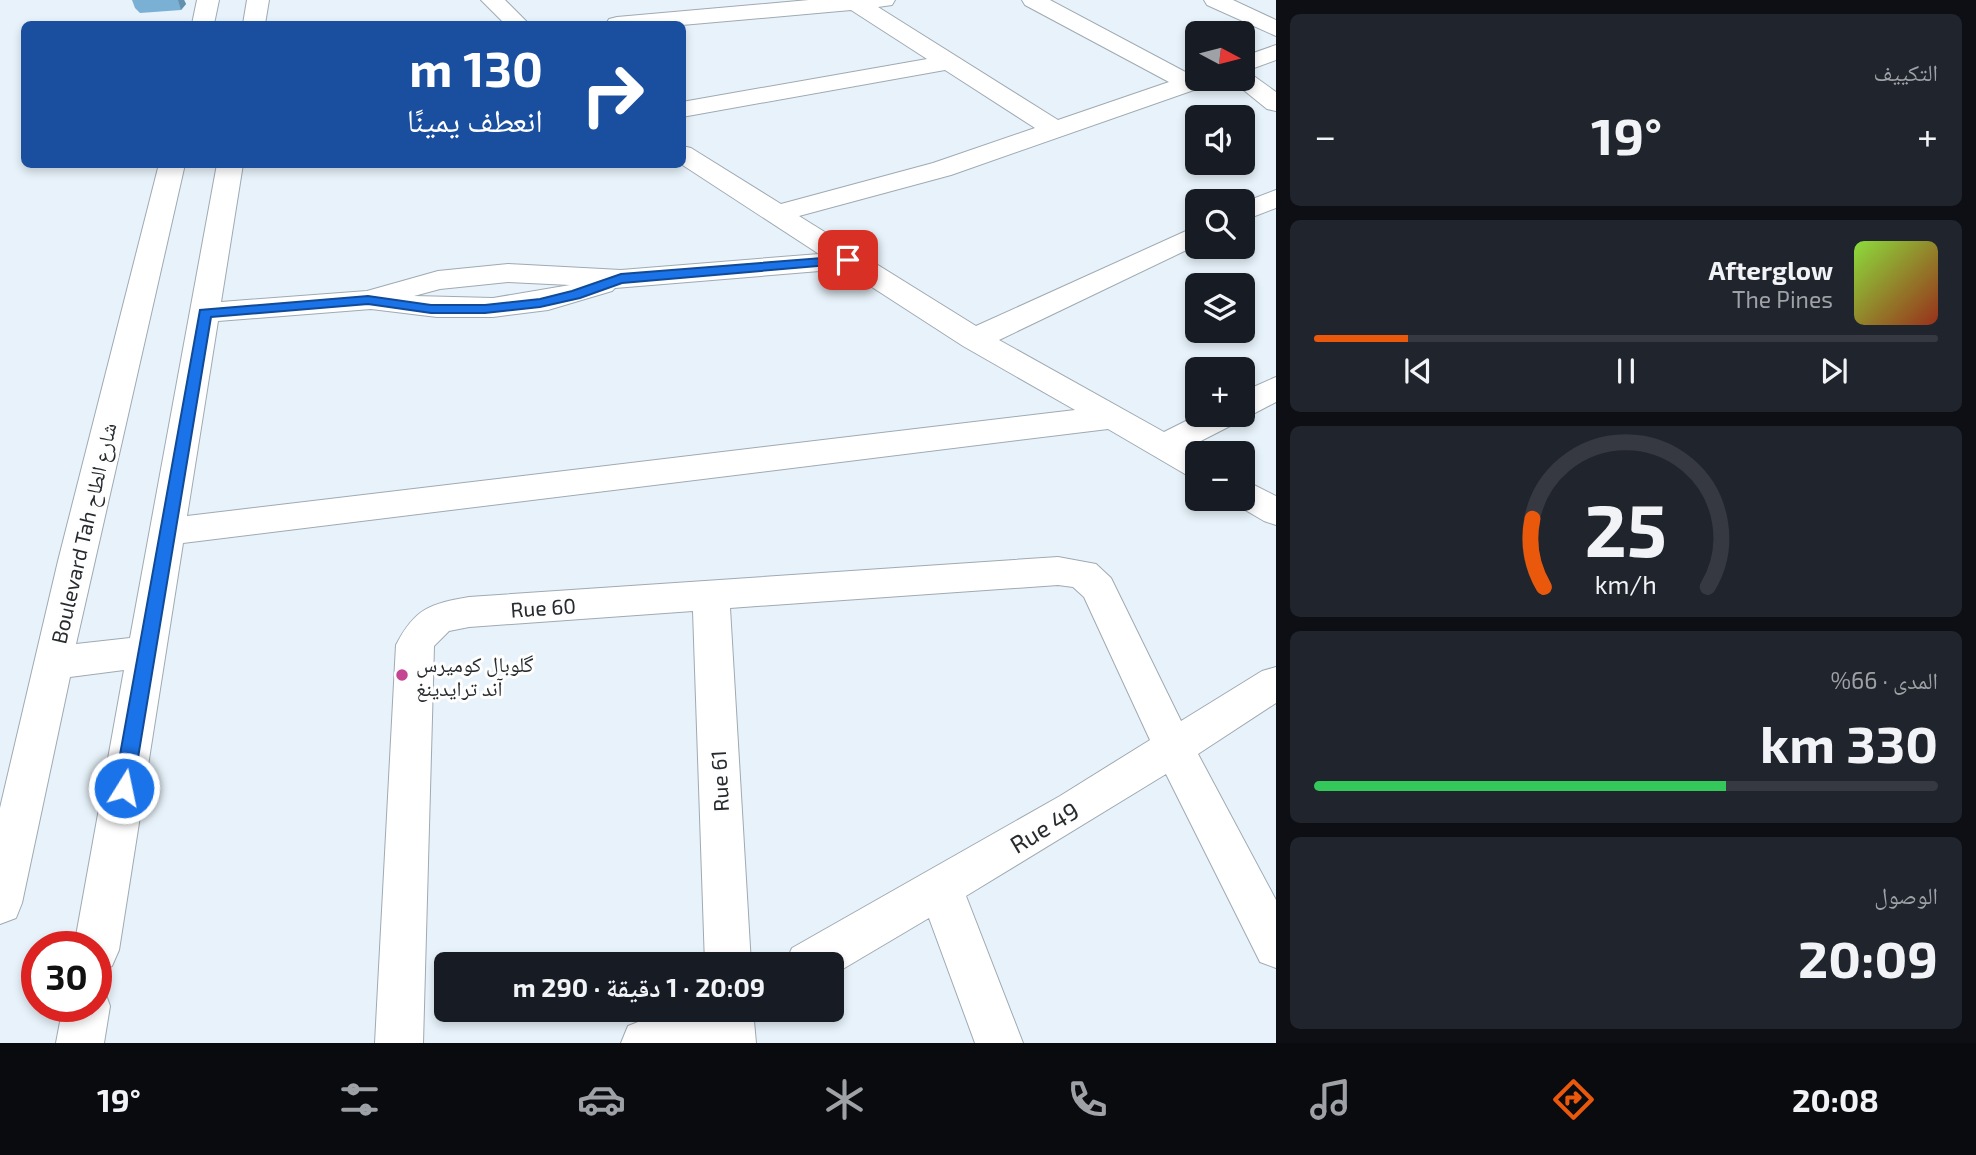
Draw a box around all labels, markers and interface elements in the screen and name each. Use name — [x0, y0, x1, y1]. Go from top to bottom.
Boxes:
north arrow — [1185, 21, 1255, 91]
map controls — [1185, 21, 1255, 511]
text: 130 m — [409, 38, 543, 97]
icon: right — [567, 49, 658, 140]
text: التكييف — [1873, 58, 1938, 86]
text: انعطف يمينًا — [407, 100, 543, 138]
text: 19° — [1591, 103, 1662, 165]
button: sound — [1185, 105, 1255, 175]
text: − — [1314, 112, 1336, 158]
text: + — [1917, 112, 1938, 158]
button: search — [1185, 189, 1255, 259]
pin — [818, 230, 878, 290]
icon: arrive — [829, 241, 867, 279]
text: Afterglow — [1708, 254, 1833, 285]
button: layers — [1185, 273, 1255, 343]
text: The Pines — [1732, 285, 1833, 313]
icon: previous — [1399, 352, 1437, 390]
icon: pause — [1607, 352, 1645, 390]
icon: next — [1815, 352, 1853, 390]
button: + — [1185, 357, 1255, 427]
street label: Boulevard Tah شارع الطاح — [45, 420, 123, 646]
button: − — [1185, 441, 1255, 511]
text: 25 — [1585, 485, 1667, 573]
text: km/h — [1595, 569, 1657, 599]
street label: Rue 60 — [509, 592, 577, 622]
place label: گلوبال كوميرس آند ترايدينغ — [416, 651, 534, 702]
text: المدى · 66% — [1830, 666, 1938, 694]
marker: گلوبال كوميرس آند ترايدينغ — [394, 667, 410, 683]
text: 330 km — [1760, 711, 1938, 773]
street label: Rue 61 — [705, 750, 733, 812]
position arrow — [87, 751, 161, 825]
street label: Rue 49 — [1004, 795, 1084, 859]
text: الوصول — [1874, 881, 1938, 909]
text: 20:09 — [1798, 926, 1938, 988]
speed limit sign: 30 — [21, 931, 112, 1022]
text: 20:09 · 1 دقيقة · 290 m — [513, 971, 765, 1002]
icon: filters — [335, 1075, 384, 1124]
icon: car — [577, 1075, 626, 1124]
icon: climate — [820, 1075, 869, 1124]
icon: phone — [1063, 1075, 1112, 1124]
icon: music — [1306, 1075, 1355, 1124]
icon: directions — [1549, 1075, 1598, 1124]
text: 19° — [97, 1080, 141, 1118]
text: 20:08 — [1792, 1080, 1879, 1118]

